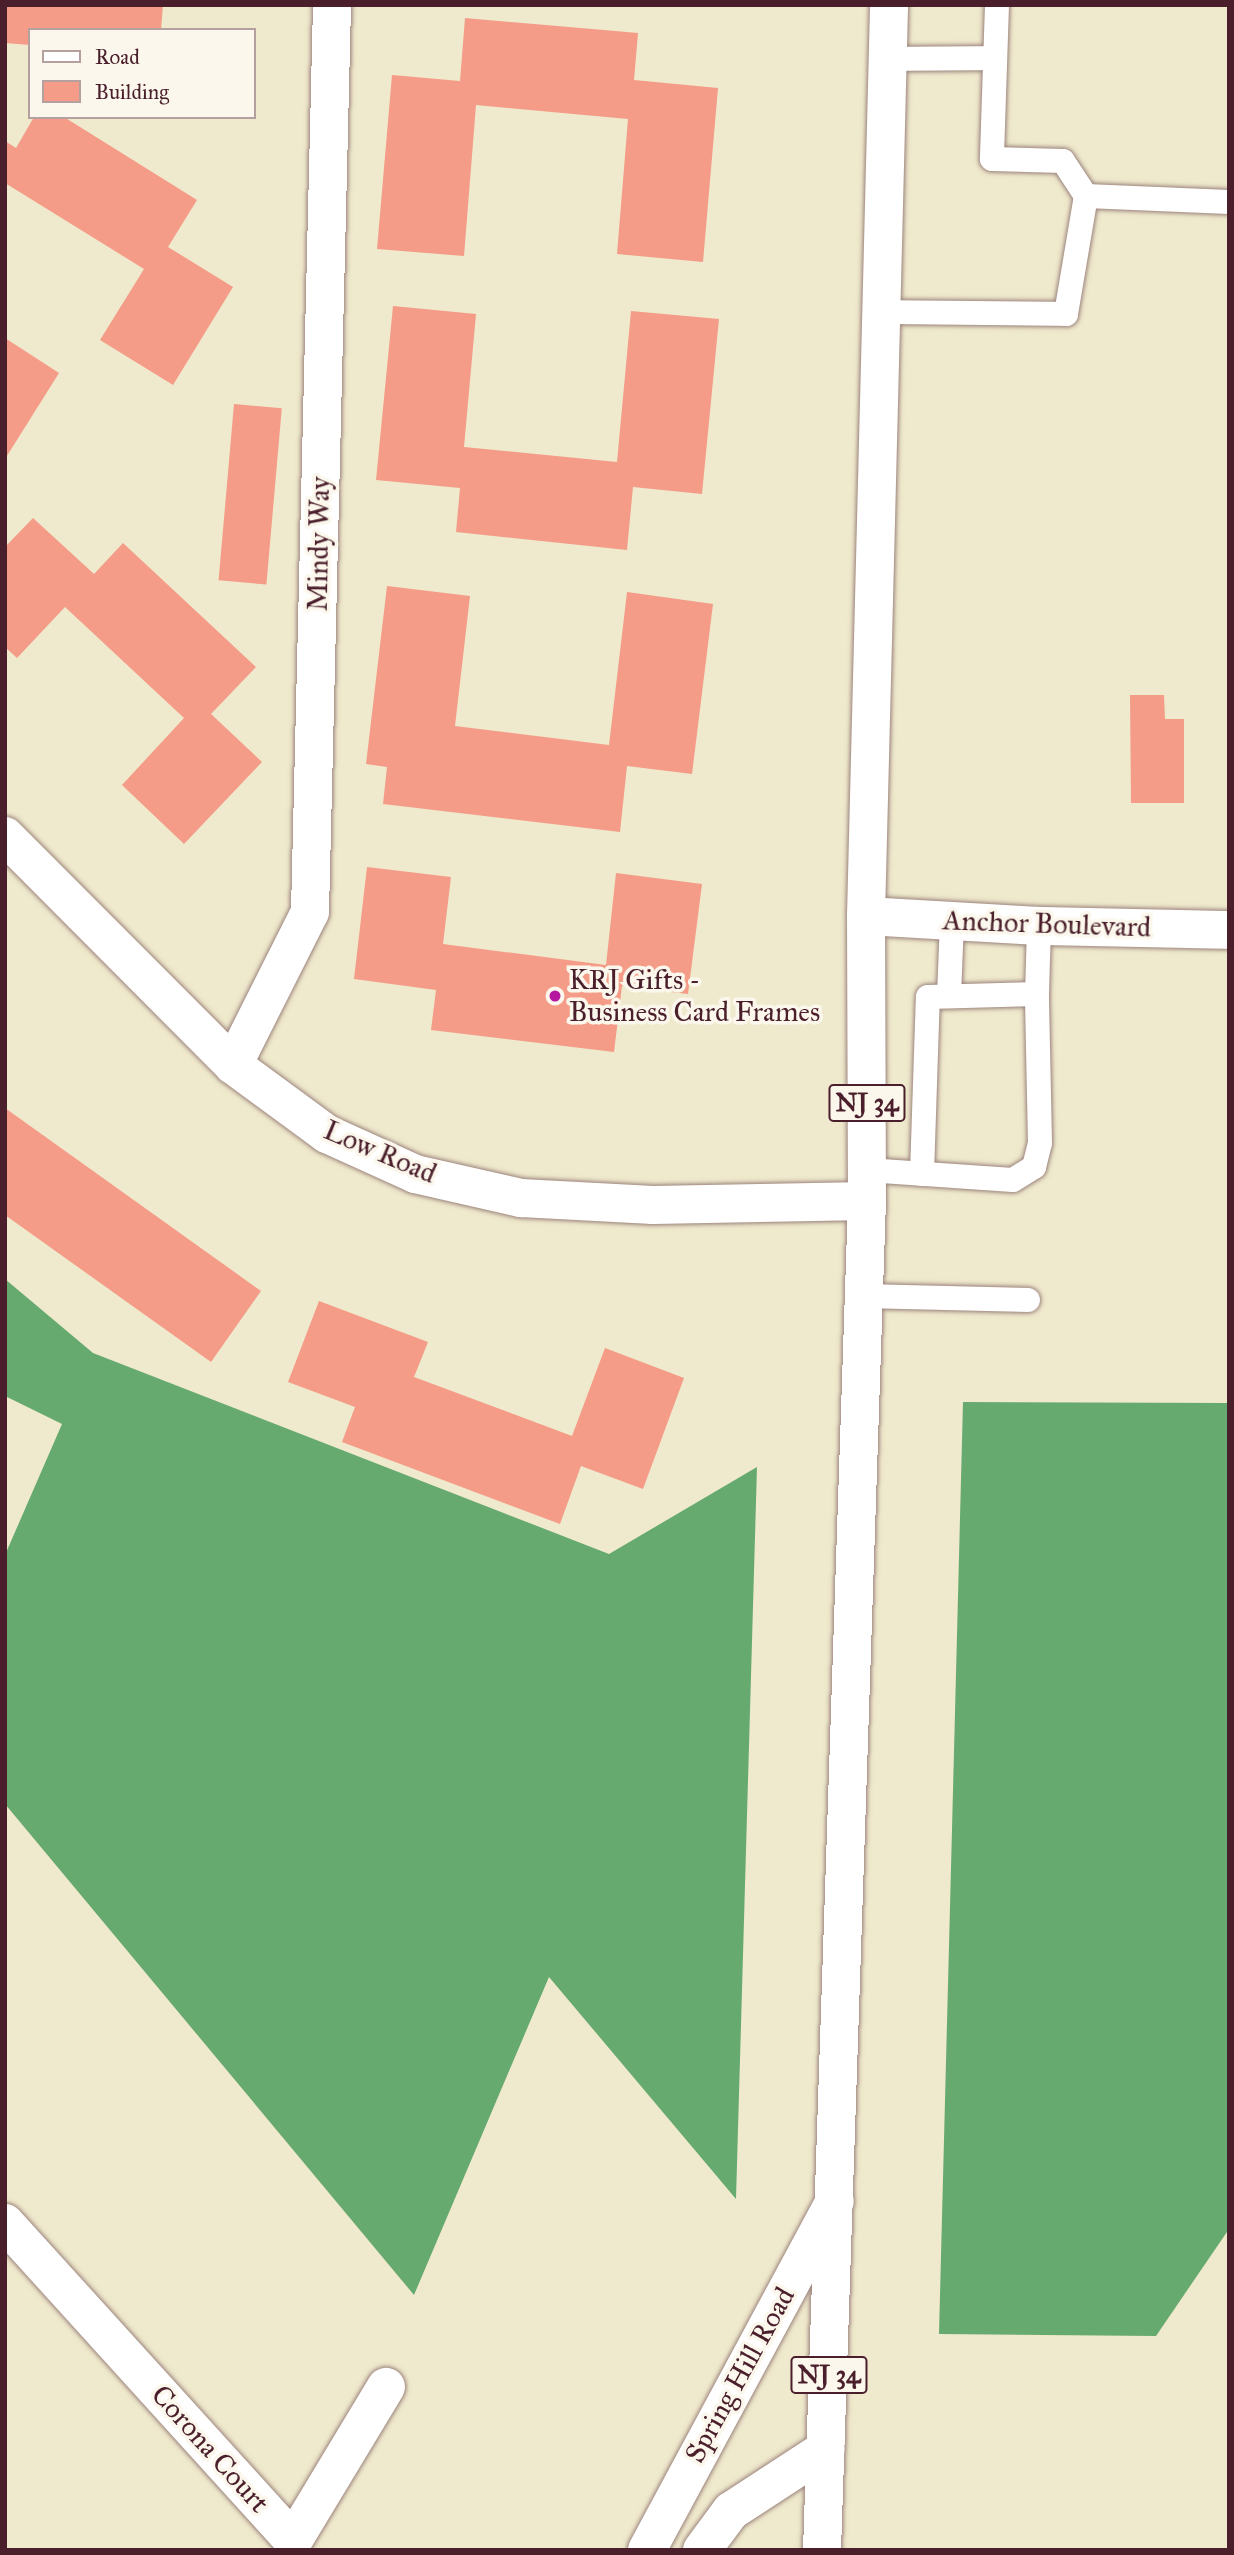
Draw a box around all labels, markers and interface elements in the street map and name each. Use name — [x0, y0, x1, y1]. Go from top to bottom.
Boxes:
legend — [28, 28, 256, 119]
text: Road — [95, 44, 140, 70]
text: Building — [95, 79, 169, 105]
street label: Mindy Way — [301, 476, 337, 612]
street label: Anchor Boulevard — [942, 904, 1152, 944]
place label: KRJ Gifts - Business Card Frames — [569, 963, 820, 1029]
marker: KRJ Gifts - Business Card Frames — [547, 988, 563, 1004]
road number: NJ 34 — [827, 1080, 907, 1126]
street label: Low Road — [319, 1113, 441, 1191]
street label: Spring Hill Road — [678, 2281, 802, 2469]
road number: NJ 34 — [789, 2352, 869, 2398]
street label: Corona Court — [144, 2378, 276, 2520]

